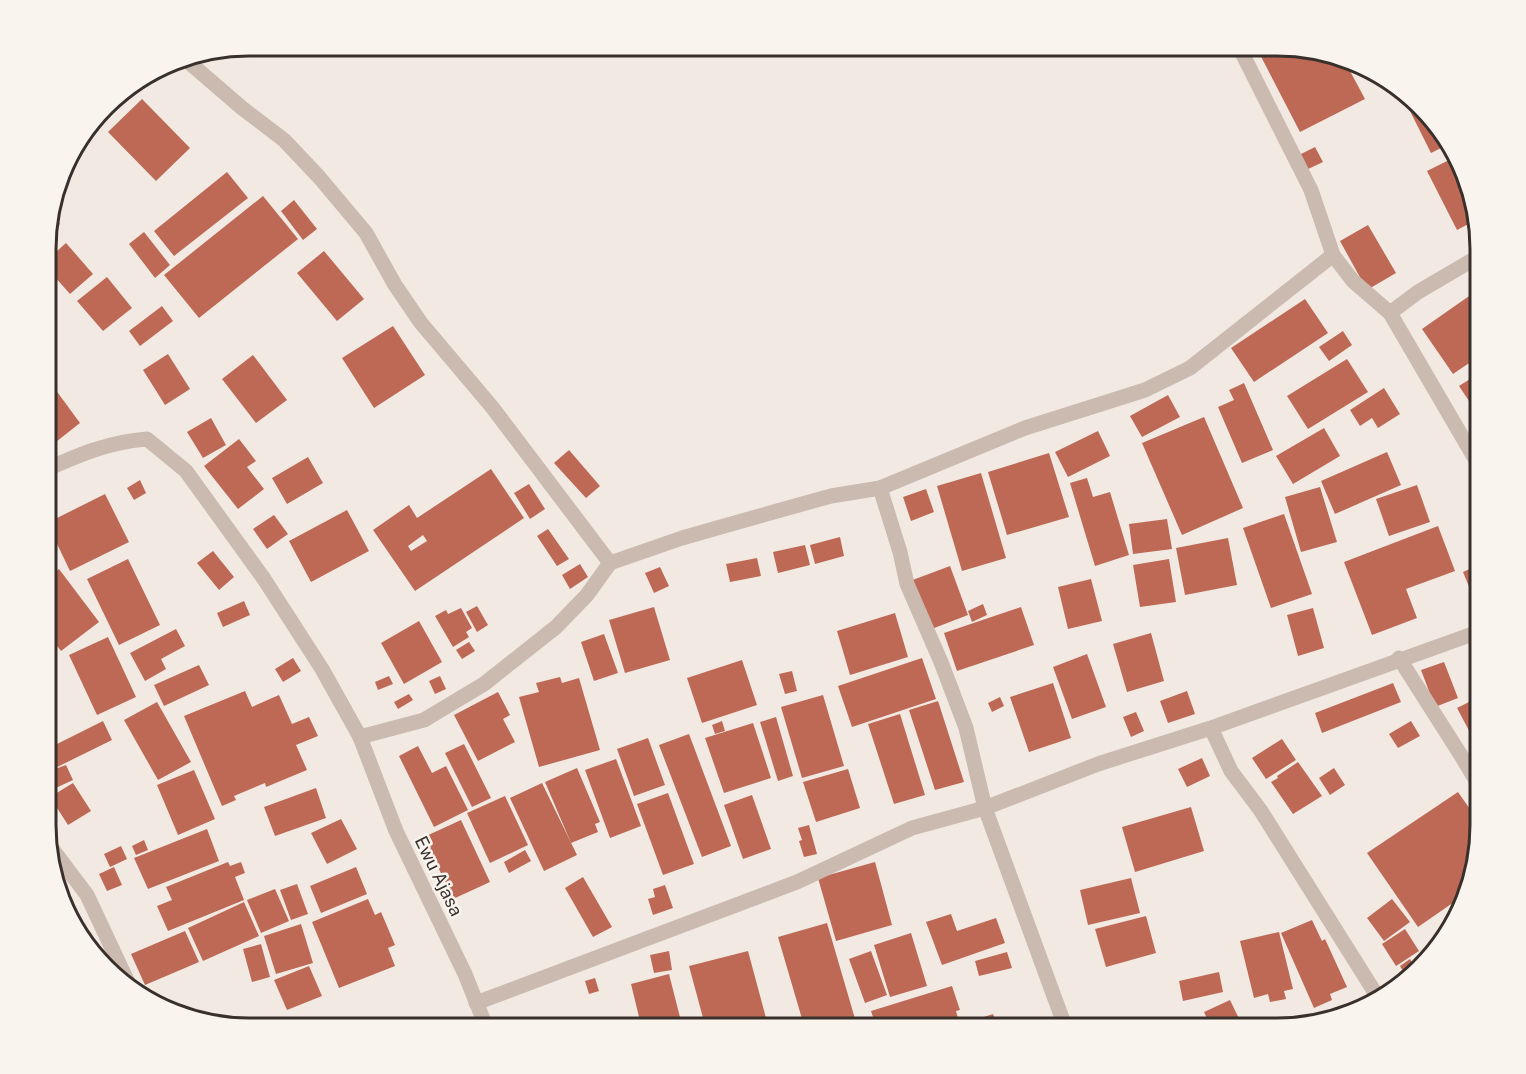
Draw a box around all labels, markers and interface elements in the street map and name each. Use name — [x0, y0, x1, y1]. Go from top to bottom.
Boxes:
street label: Ewu Ajasa — [411, 833, 467, 919]

